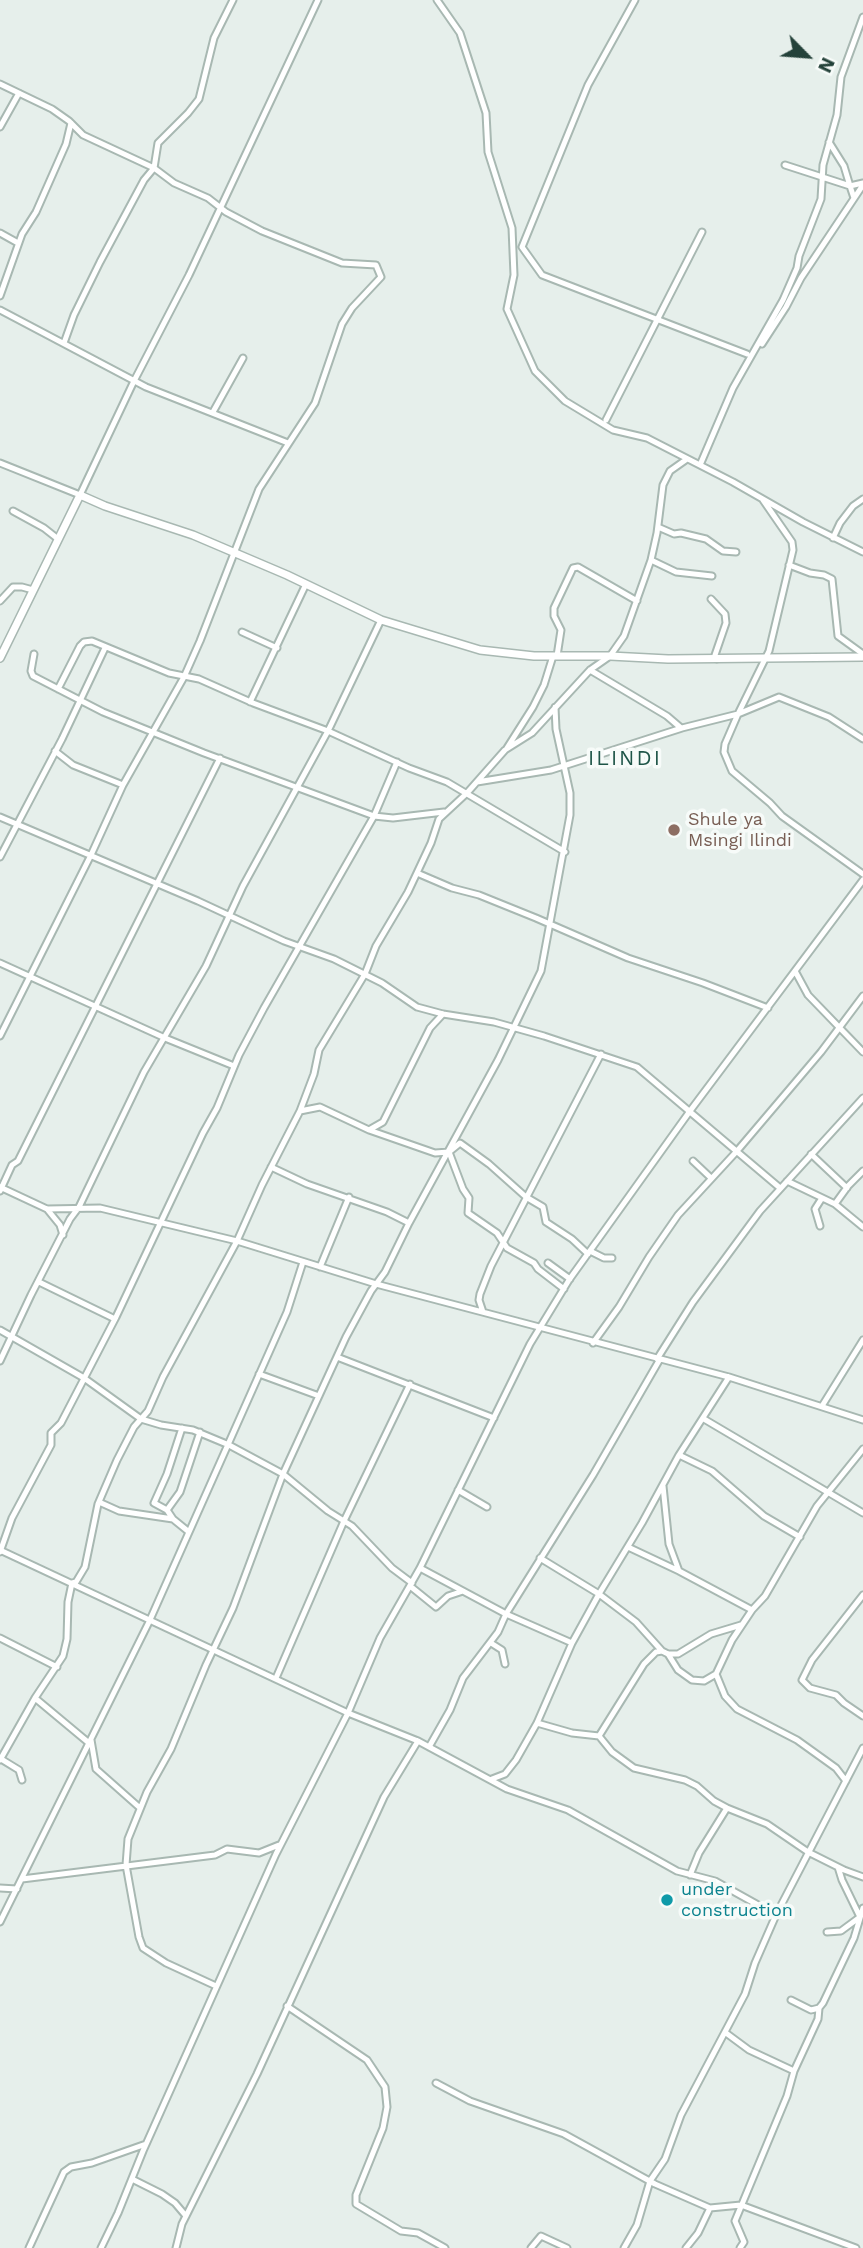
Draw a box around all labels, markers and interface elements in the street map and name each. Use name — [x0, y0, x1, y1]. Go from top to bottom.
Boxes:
north arrow — [772, 21, 842, 91]
text: N — [813, 54, 840, 76]
district label: ILINDI — [589, 746, 661, 772]
place label: Shule ya Msingi Ilindi — [688, 809, 792, 852]
marker: Shule ya Msingi Ilindi — [666, 822, 682, 838]
place label: under construction — [681, 1879, 793, 1922]
marker: under construction — [659, 1892, 675, 1908]

